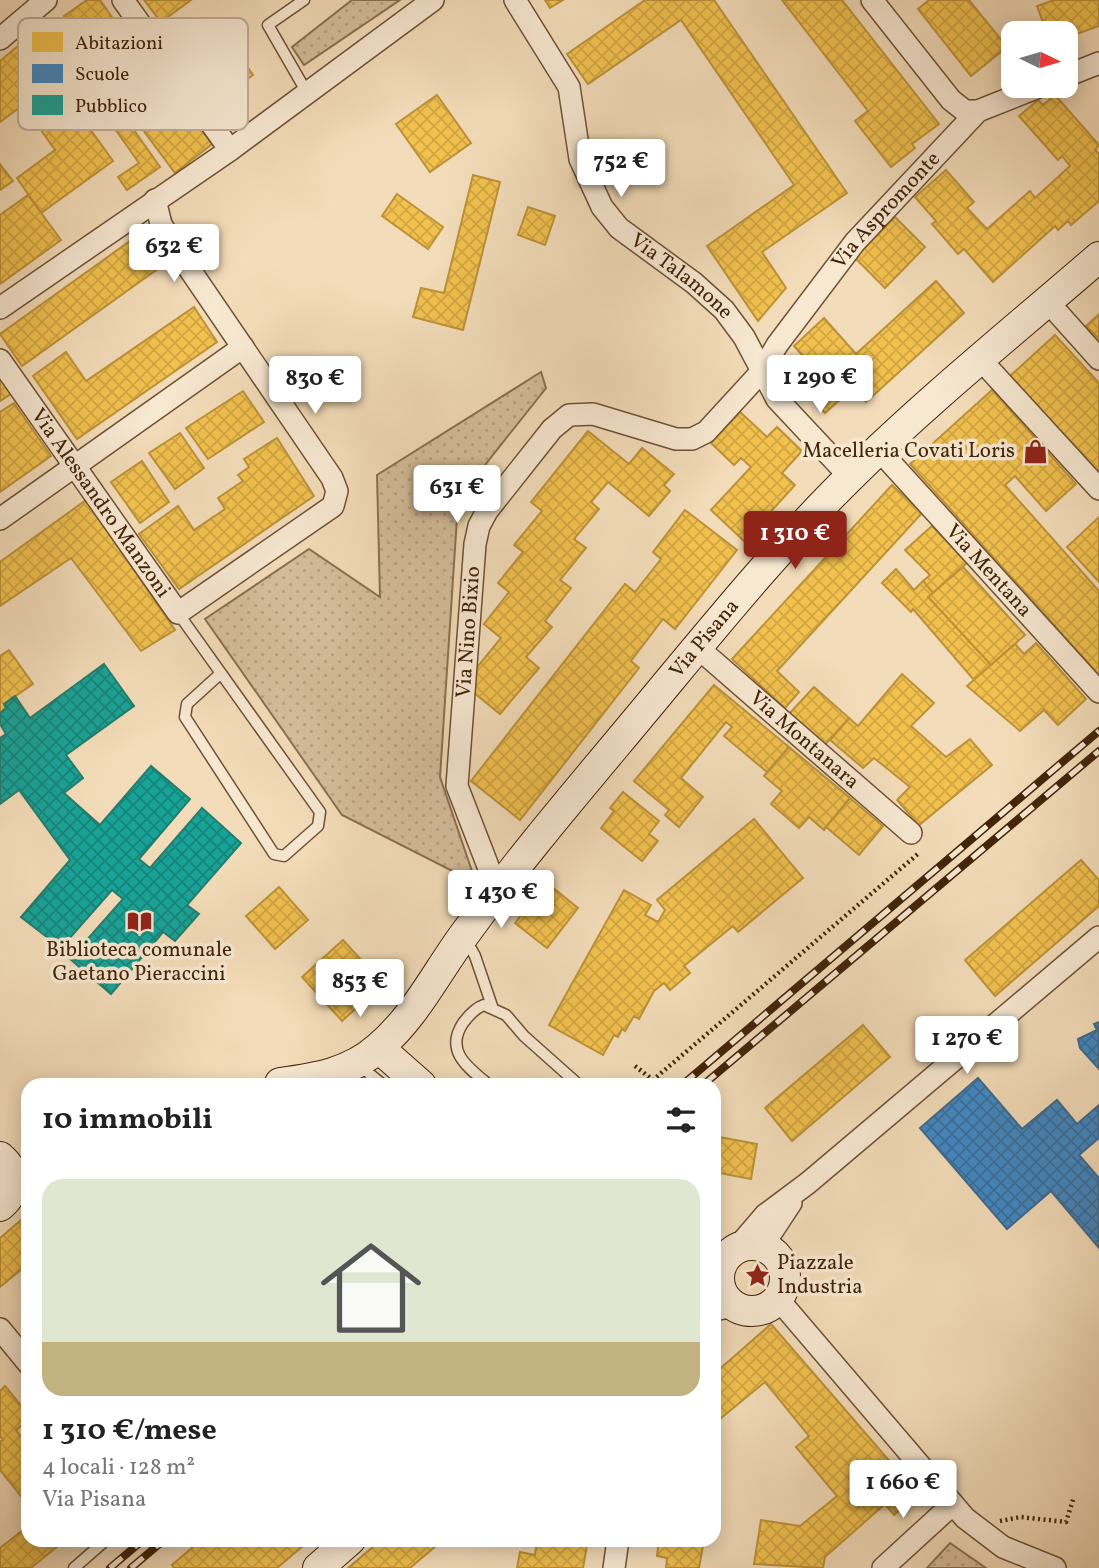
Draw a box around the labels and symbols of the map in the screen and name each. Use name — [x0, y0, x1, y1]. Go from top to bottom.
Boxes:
legend — [18, 18, 248, 130]
north arrow — [1001, 21, 1078, 98]
text: Abitazioni — [75, 31, 163, 57]
text: Scuole — [75, 62, 129, 88]
text: Pubblico — [75, 94, 147, 120]
pin: 752 € — [572, 140, 670, 199]
street label: Via Aspromonte — [825, 145, 947, 275]
pin: 632 € — [125, 224, 223, 284]
street label: Via Talamone — [624, 226, 740, 325]
pin: 830 € — [266, 356, 364, 416]
pin: 1 290 € — [755, 356, 885, 415]
street label: Via Alessandro Manzoni — [24, 403, 177, 604]
place label: Macelleria Covati Loris — [803, 437, 1015, 466]
shop icon: Macelleria Covati Loris — [1021, 437, 1049, 465]
pin: 631 € — [408, 466, 506, 525]
pin: 1 310 € — [730, 512, 860, 571]
street label: Via Mentana — [939, 518, 1039, 624]
street label: Via Nino Bixio — [449, 565, 488, 699]
street label: Via Pisana — [663, 593, 746, 684]
street label: Via Montanara — [743, 684, 866, 796]
pin: 1 430 € — [436, 870, 566, 930]
library icon: Biblioteca comunale Gaetano Pieraccini — [125, 907, 153, 935]
place label: Biblioteca comunale Gaetano Pieraccini — [46, 936, 232, 989]
pin: 853 € — [311, 960, 409, 1019]
pin: 1 270 € — [902, 1016, 1032, 1076]
place label: Piazzale Industria — [777, 1249, 863, 1302]
place icon: Piazzale Industria — [743, 1261, 771, 1289]
pin: 1 660 € — [838, 1460, 968, 1520]

